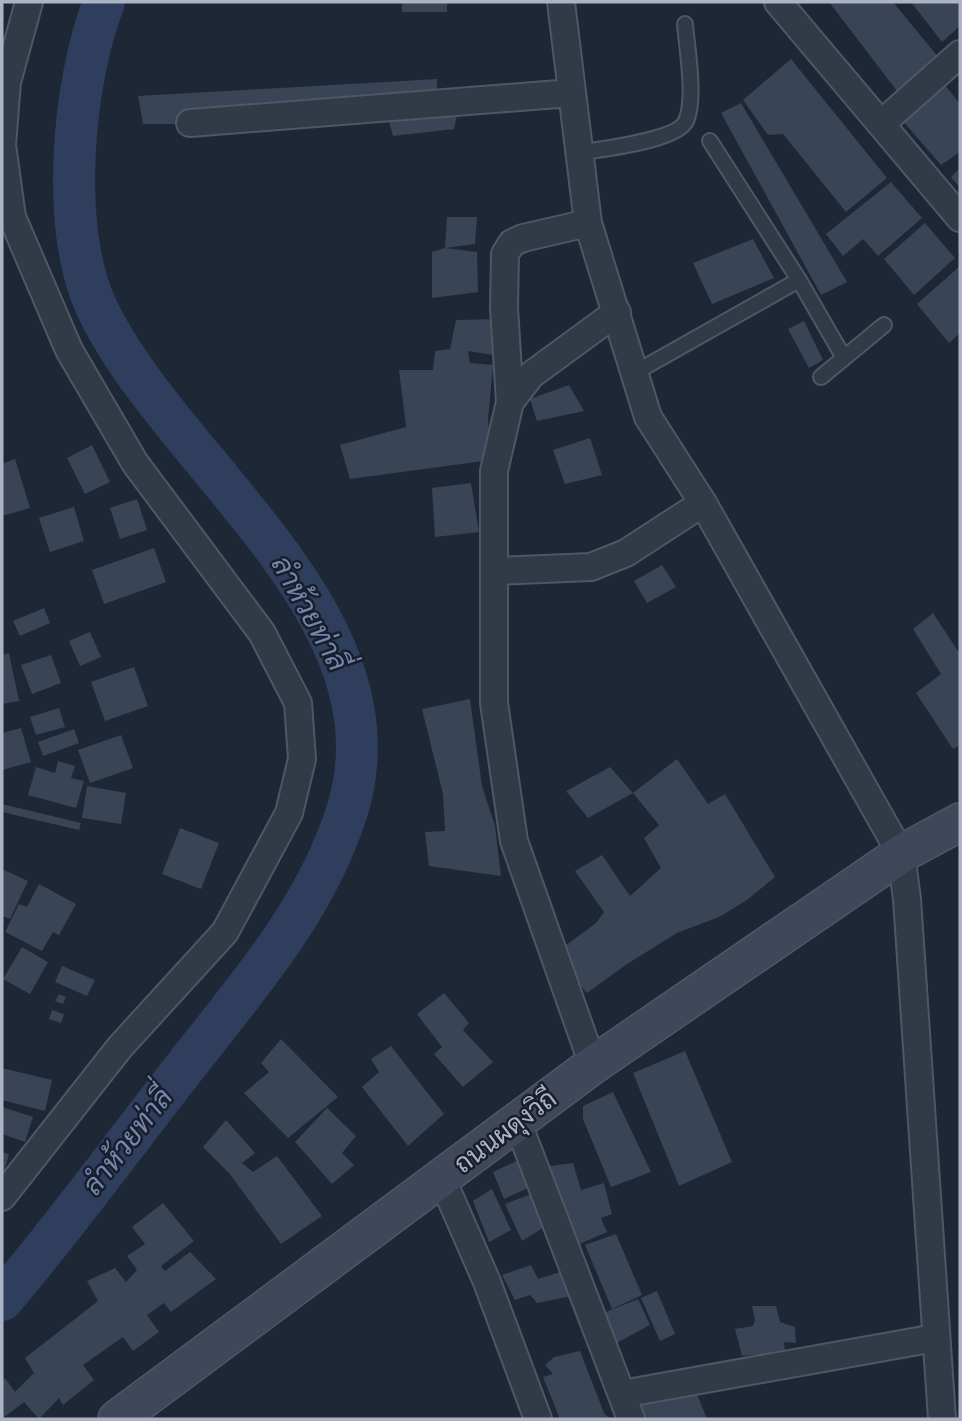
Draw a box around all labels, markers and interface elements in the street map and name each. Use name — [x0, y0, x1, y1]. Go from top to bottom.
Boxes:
water label: ลำห้วยท่าลี่ — [265, 546, 363, 679]
water label: ลำห้วยท่าลี่ — [69, 1074, 181, 1201]
street label: ถนนผดุงวิถี — [447, 1082, 564, 1181]

